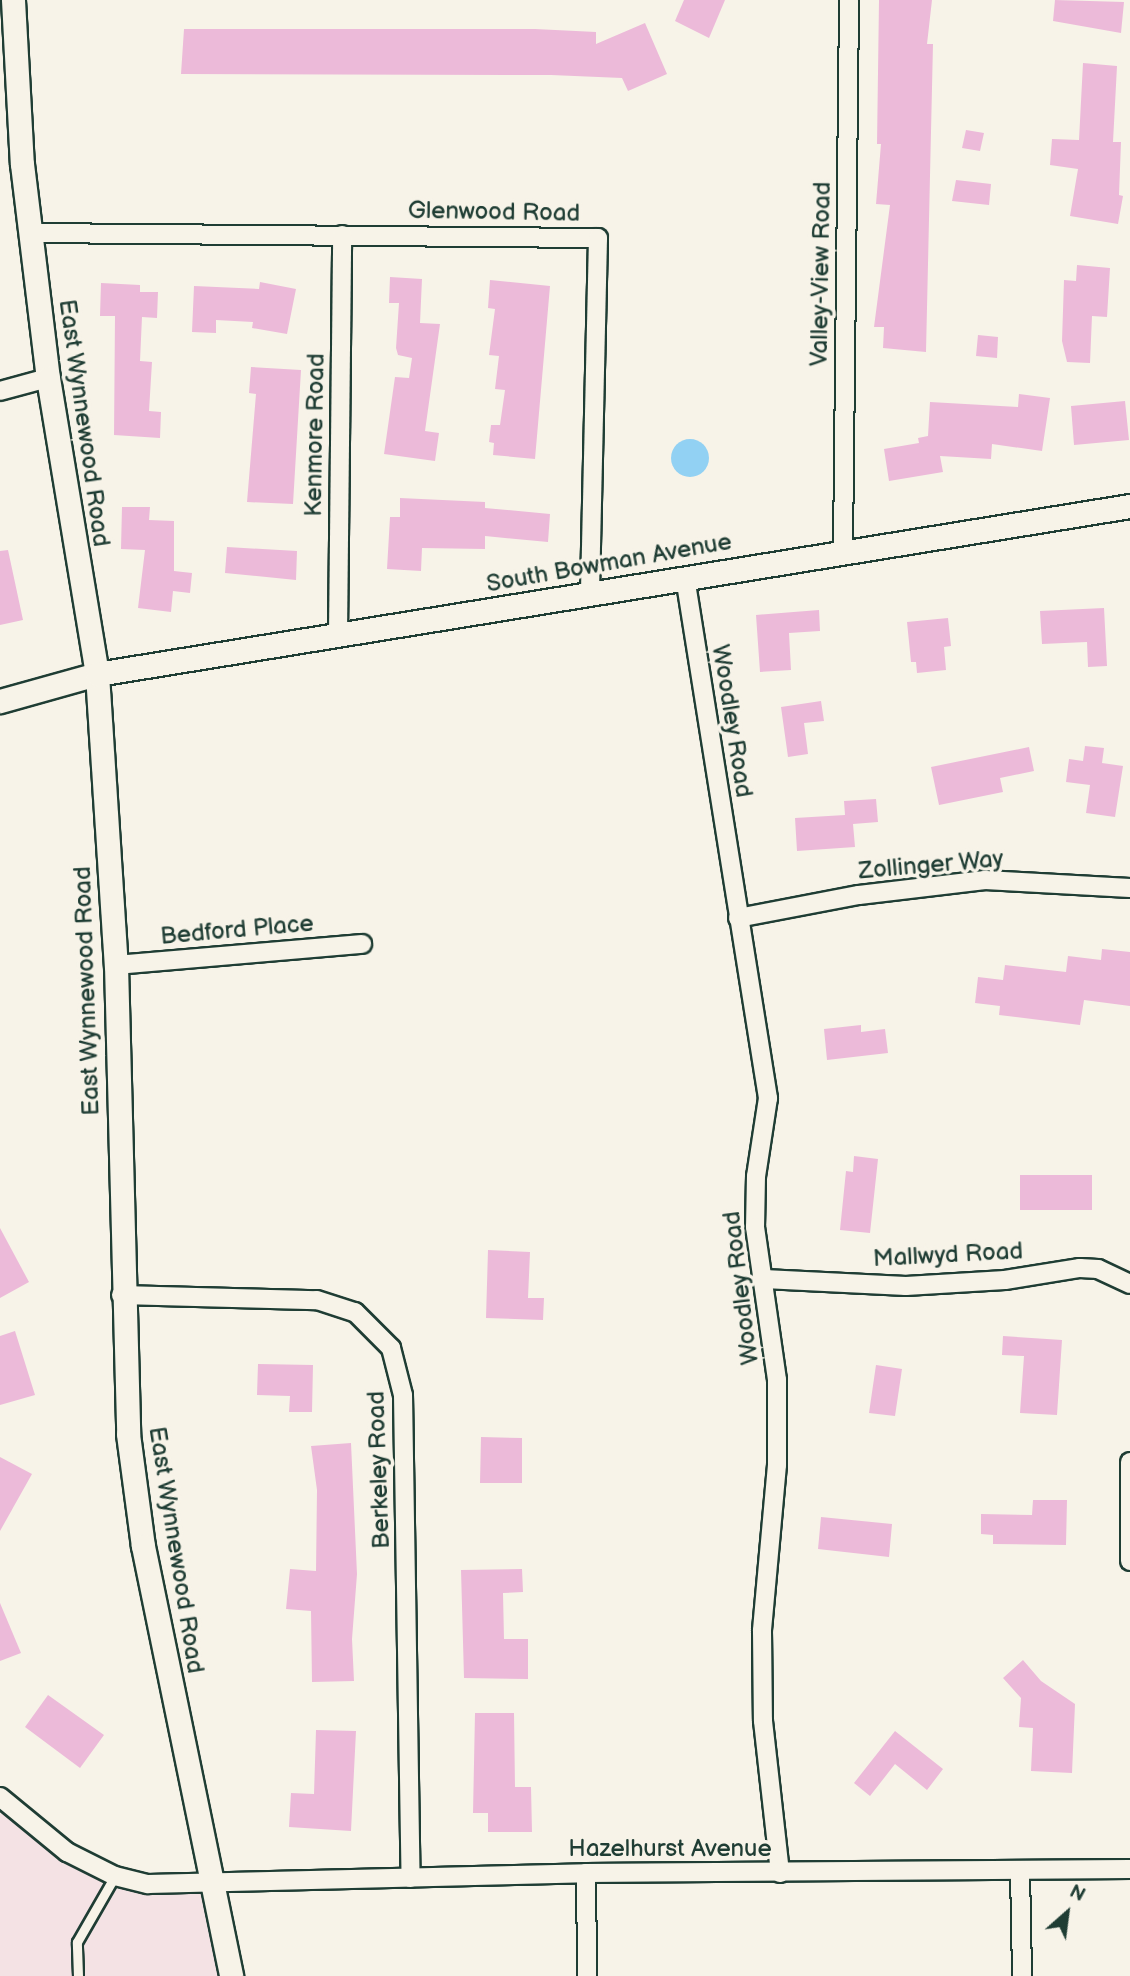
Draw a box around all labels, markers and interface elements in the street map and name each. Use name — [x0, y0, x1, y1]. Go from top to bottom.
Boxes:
street label: Valley-View Road — [805, 181, 837, 367]
street label: Glenwood Road — [408, 196, 580, 228]
street label: East Wynnewood Road — [52, 297, 116, 549]
street label: Kenmore Road — [299, 353, 331, 517]
street label: South Bowman Avenue — [484, 527, 734, 599]
street label: Woodley Road — [706, 642, 758, 800]
street label: Zollinger Way — [857, 844, 1005, 886]
street label: East Wynnewood Road — [68, 865, 106, 1117]
street label: Bedford Place — [159, 909, 315, 951]
street label: Woodley Road — [717, 1209, 765, 1367]
street label: Mallwyd Road — [872, 1237, 1024, 1273]
street label: Berkeley Road — [362, 1390, 396, 1550]
street label: East Wynnewood Road — [142, 1424, 210, 1676]
street label: Hazelhurst Avenue — [568, 1835, 772, 1863]
north arrow — [1032, 1878, 1102, 1948]
text: N — [1065, 1881, 1089, 1908]

